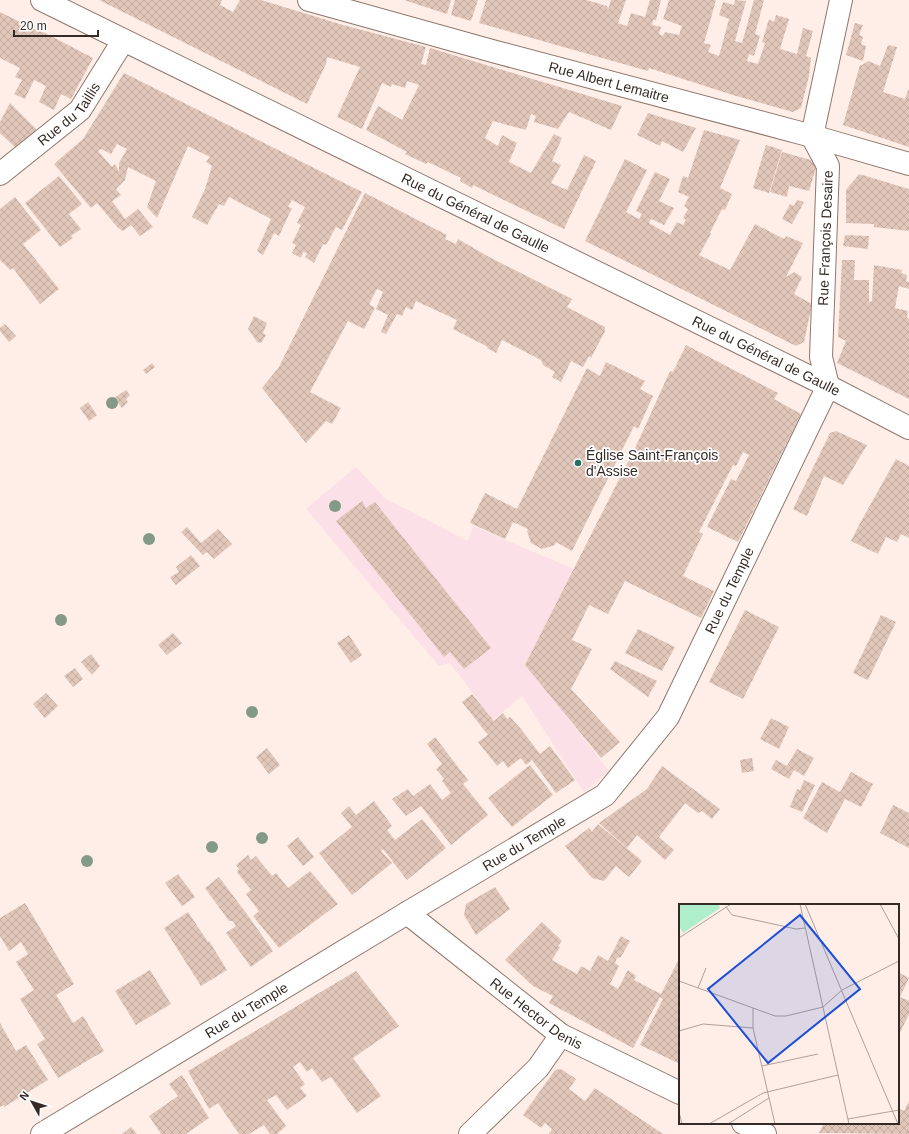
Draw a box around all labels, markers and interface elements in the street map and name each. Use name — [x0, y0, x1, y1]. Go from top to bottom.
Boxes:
scale bar — [14, 12, 98, 38]
text: 20 m — [20, 19, 47, 33]
street label: Rue Albert Lemaitre — [547, 58, 671, 106]
street label: Rue du Taillis — [34, 79, 103, 149]
street label: Rue du Général de Gaulle — [399, 170, 552, 256]
street label: Rue François Desaire — [815, 170, 836, 306]
street label: Rue du Général de Gaulle — [690, 313, 843, 399]
place label: Église Saint-François d'Assise — [586, 447, 718, 479]
marker: Église Saint-François d'Assise — [573, 458, 583, 468]
street label: Rue du Temple — [702, 544, 757, 636]
street label: Rue du Temple — [480, 812, 569, 874]
inset map — [679, 904, 899, 1124]
street label: Rue Hector Denis — [487, 974, 585, 1052]
street label: Rue du Temple — [202, 979, 291, 1041]
north arrow — [12, 1082, 52, 1122]
text: N — [17, 1089, 31, 1103]

